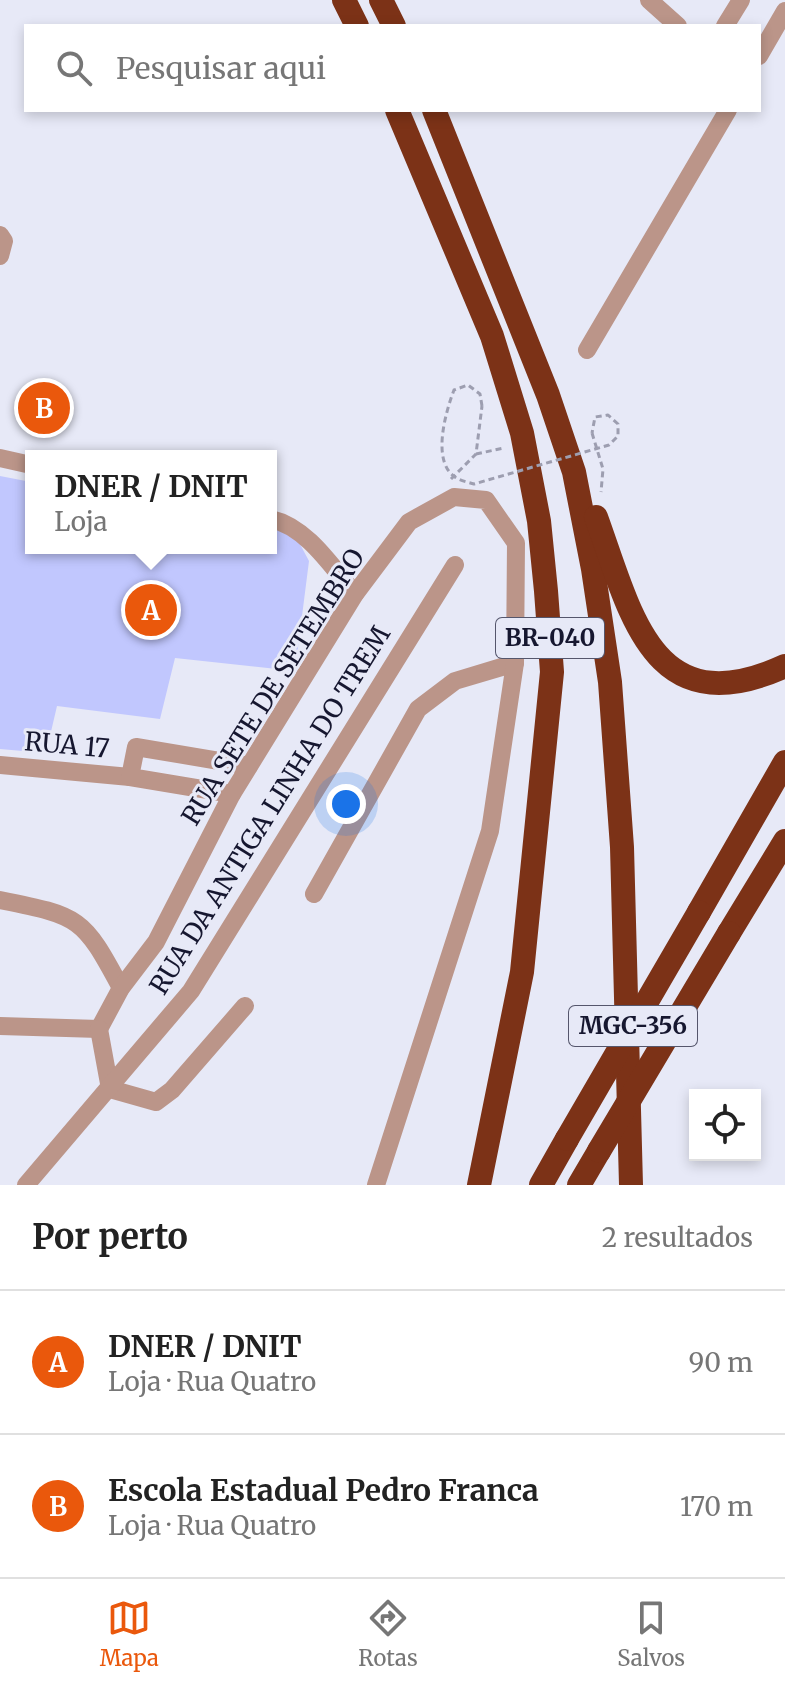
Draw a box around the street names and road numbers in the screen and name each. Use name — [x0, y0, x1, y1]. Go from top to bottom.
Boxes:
street label: RUA SETE DE SETEMBRO — [174, 542, 371, 831]
road number: BR-040 — [496, 618, 604, 658]
street label: RUA DA ANTIGA LINHA DO TREM — [142, 619, 397, 1000]
street label: RUA 17 — [23, 724, 111, 765]
road number: MGC-356 — [569, 1006, 697, 1046]

